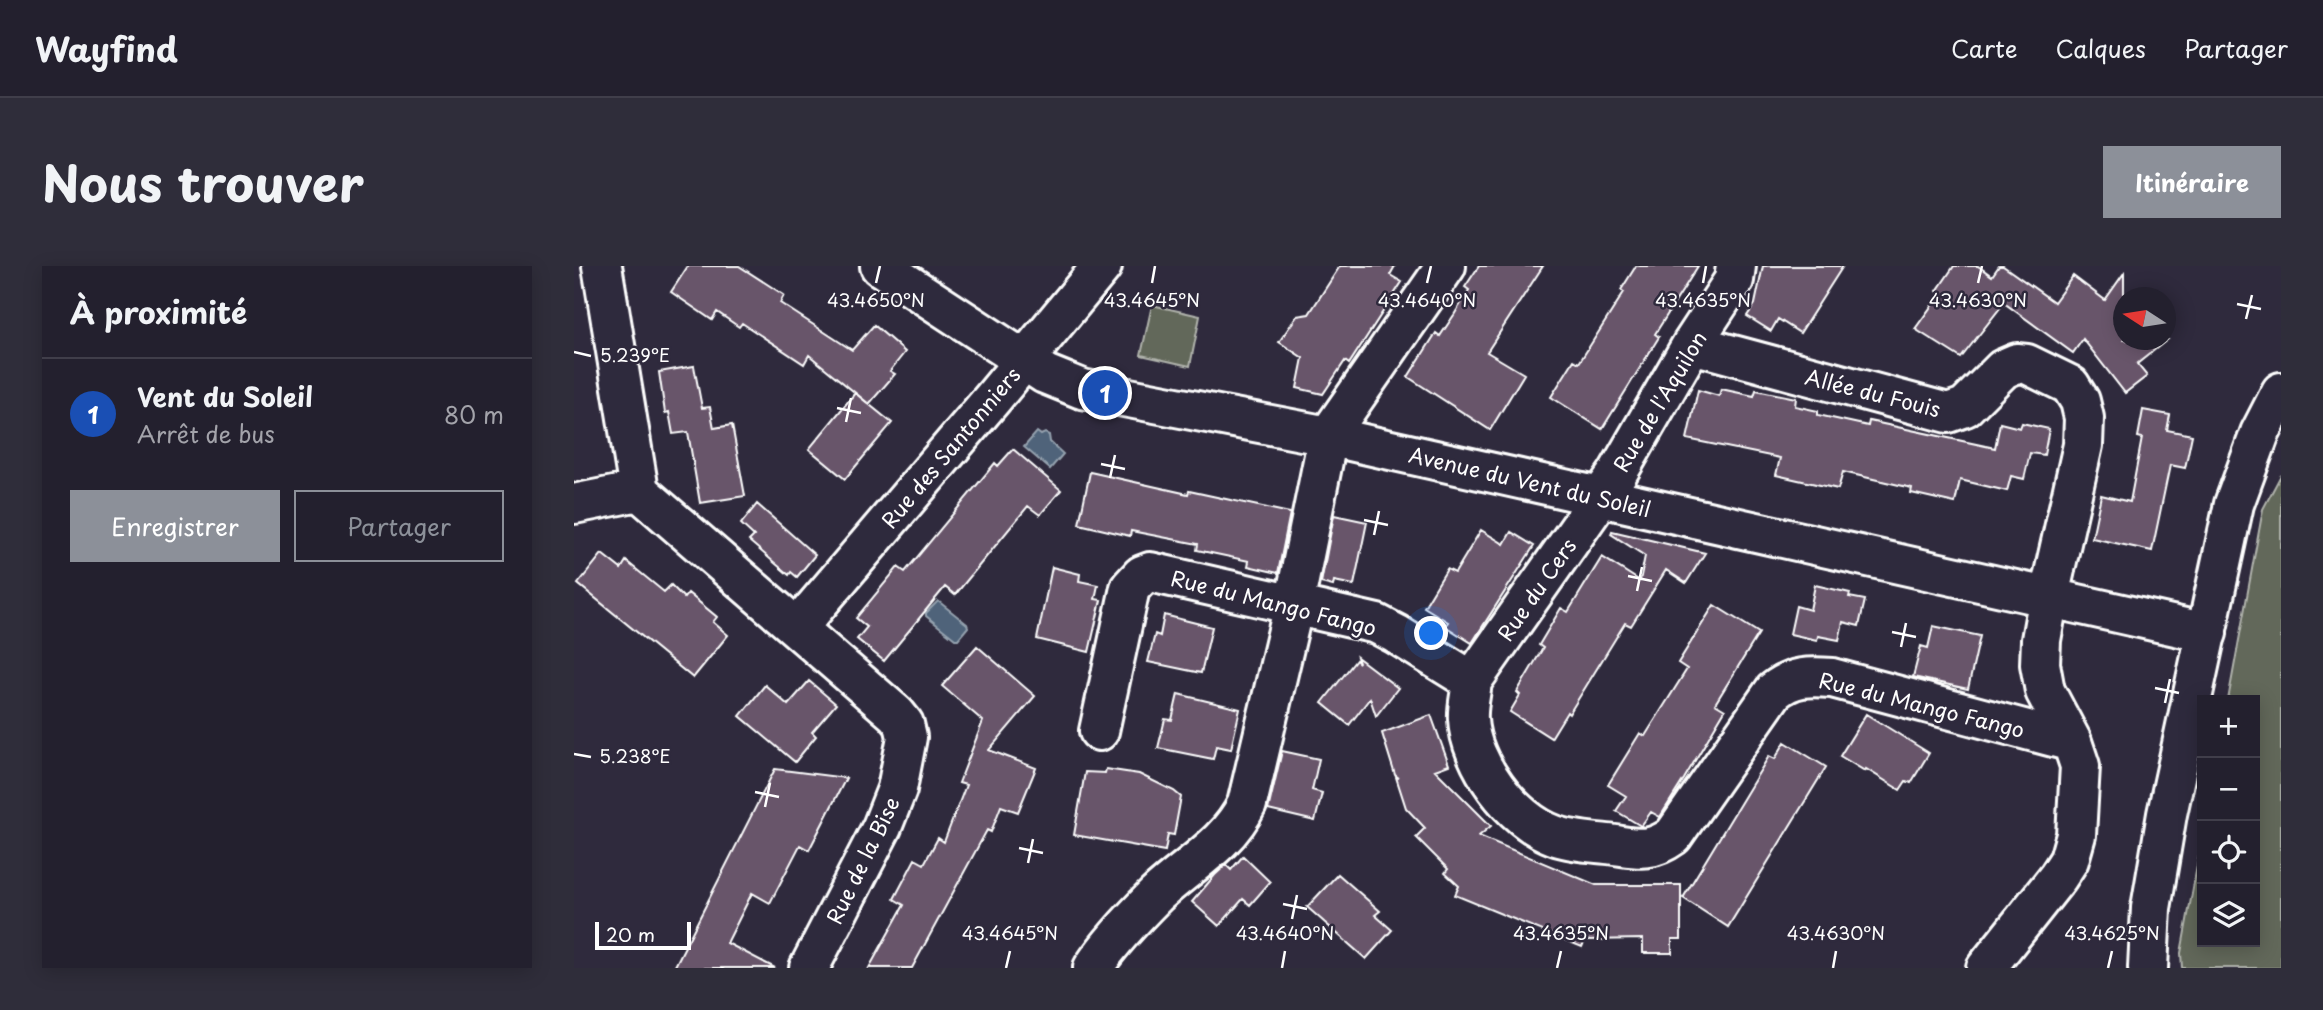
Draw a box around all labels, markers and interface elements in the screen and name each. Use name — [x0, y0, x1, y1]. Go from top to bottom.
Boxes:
text: Wayfind — [35, 23, 178, 73]
text: Carte — [1951, 30, 2017, 66]
text: Calques — [2055, 30, 2146, 66]
text: Partager — [2184, 30, 2288, 66]
text: Nous trouver — [42, 145, 364, 219]
button: Itinéraire — [2103, 146, 2281, 218]
text: 43.4650°N — [827, 286, 925, 313]
text: 43.4645°N — [1104, 286, 1200, 313]
text: 43.4640°N — [1378, 286, 1476, 313]
text: 43.4635°N — [1655, 286, 1751, 313]
text: 43.4630°N — [1929, 286, 2027, 313]
north arrow — [2113, 287, 2176, 350]
text: À proximité — [70, 289, 247, 334]
street label: Rue de l'Aquilon — [1604, 324, 1714, 478]
text: 5.239°E — [600, 341, 670, 368]
street label: Rue des Santonniers — [873, 359, 1027, 535]
street label: Allée du Fouis — [1802, 360, 1944, 424]
pin: 1 — [1082, 367, 1128, 419]
text: Vent du Soleil — [137, 377, 313, 416]
text: 1 — [88, 397, 99, 432]
text: 80 m — [444, 397, 504, 432]
text: Arrêt de bus — [137, 416, 275, 451]
street label: Avenue du Vent du Soleil — [1406, 438, 1654, 524]
button: Enregistrer — [70, 490, 280, 562]
button: Partager — [294, 490, 504, 562]
street label: Rue du Cers — [1489, 531, 1583, 647]
street label: Rue du Mango Fango — [1168, 561, 1380, 643]
your location — [1414, 616, 1448, 650]
street label: Rue du Mango Fango — [1816, 663, 2028, 745]
map controls — [2197, 695, 2260, 947]
button: + — [2197, 695, 2260, 758]
text: 5.238°E — [599, 742, 671, 769]
button: − — [2197, 758, 2260, 821]
street label: Rue de la Bise — [817, 791, 907, 929]
button: locate — [2197, 821, 2260, 884]
button: layers — [2197, 884, 2260, 947]
scale bar — [595, 919, 691, 951]
text: 43.4645°N — [962, 919, 1058, 946]
text: 43.4640°N — [1236, 919, 1334, 946]
text: 43.4635°N — [1513, 919, 1609, 946]
text: 43.4630°N — [1787, 919, 1885, 946]
text: 43.4625°N — [2064, 919, 2160, 946]
text: 20 m — [606, 920, 655, 948]

